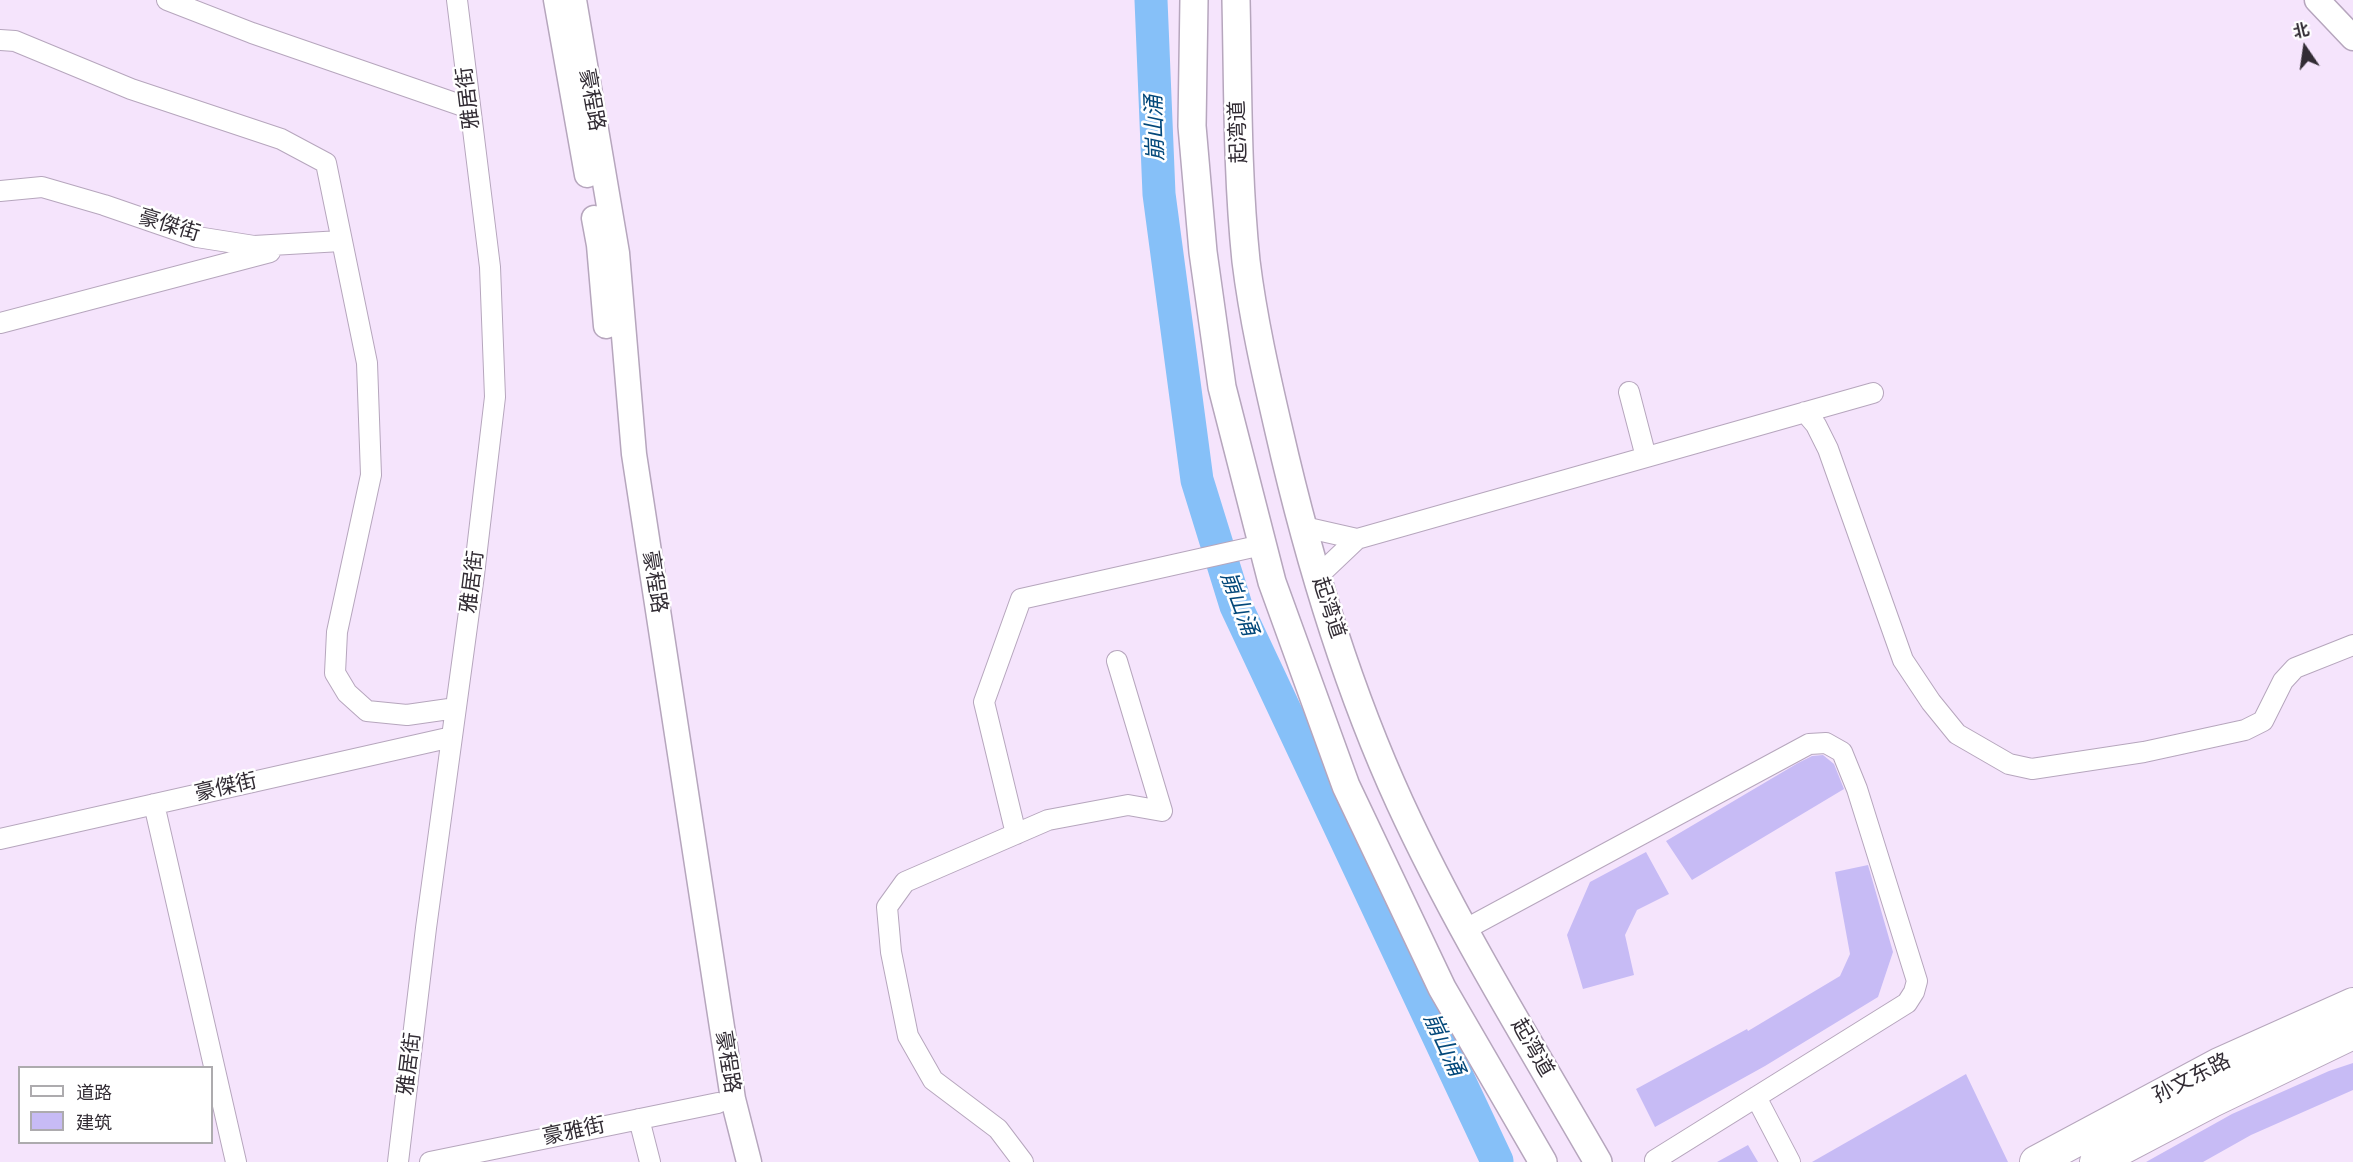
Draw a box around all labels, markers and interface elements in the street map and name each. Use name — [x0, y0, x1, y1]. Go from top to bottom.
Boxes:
north arrow — [2275, 18, 2335, 78]
text: 北 — [2291, 18, 2311, 43]
street label: 雅居街 — [453, 65, 485, 131]
street label: 豪程路 — [573, 67, 609, 133]
water label: 崩山涌 — [1142, 95, 1170, 161]
street label: 起湾道 — [1225, 100, 1253, 164]
street label: 豪傑街 — [135, 205, 203, 247]
street label: 雅居街 — [457, 549, 489, 615]
street label: 豪程路 — [637, 549, 671, 615]
water label: 崩山涌 — [1214, 568, 1262, 640]
street label: 起湾道 — [1306, 574, 1350, 642]
street label: 豪傑街 — [192, 769, 260, 807]
water label: 崩山涌 — [1417, 1010, 1469, 1080]
street label: 起湾道 — [1505, 1014, 1559, 1082]
street label: 豪程路 — [710, 1029, 744, 1095]
street label: 雅居街 — [394, 1031, 426, 1097]
street label: 孙文东路 — [2149, 1049, 2235, 1109]
legend — [18, 1066, 213, 1144]
text: 道路 — [76, 1080, 112, 1105]
text: 建筑 — [76, 1110, 112, 1135]
street label: 豪雅街 — [541, 1113, 607, 1151]

